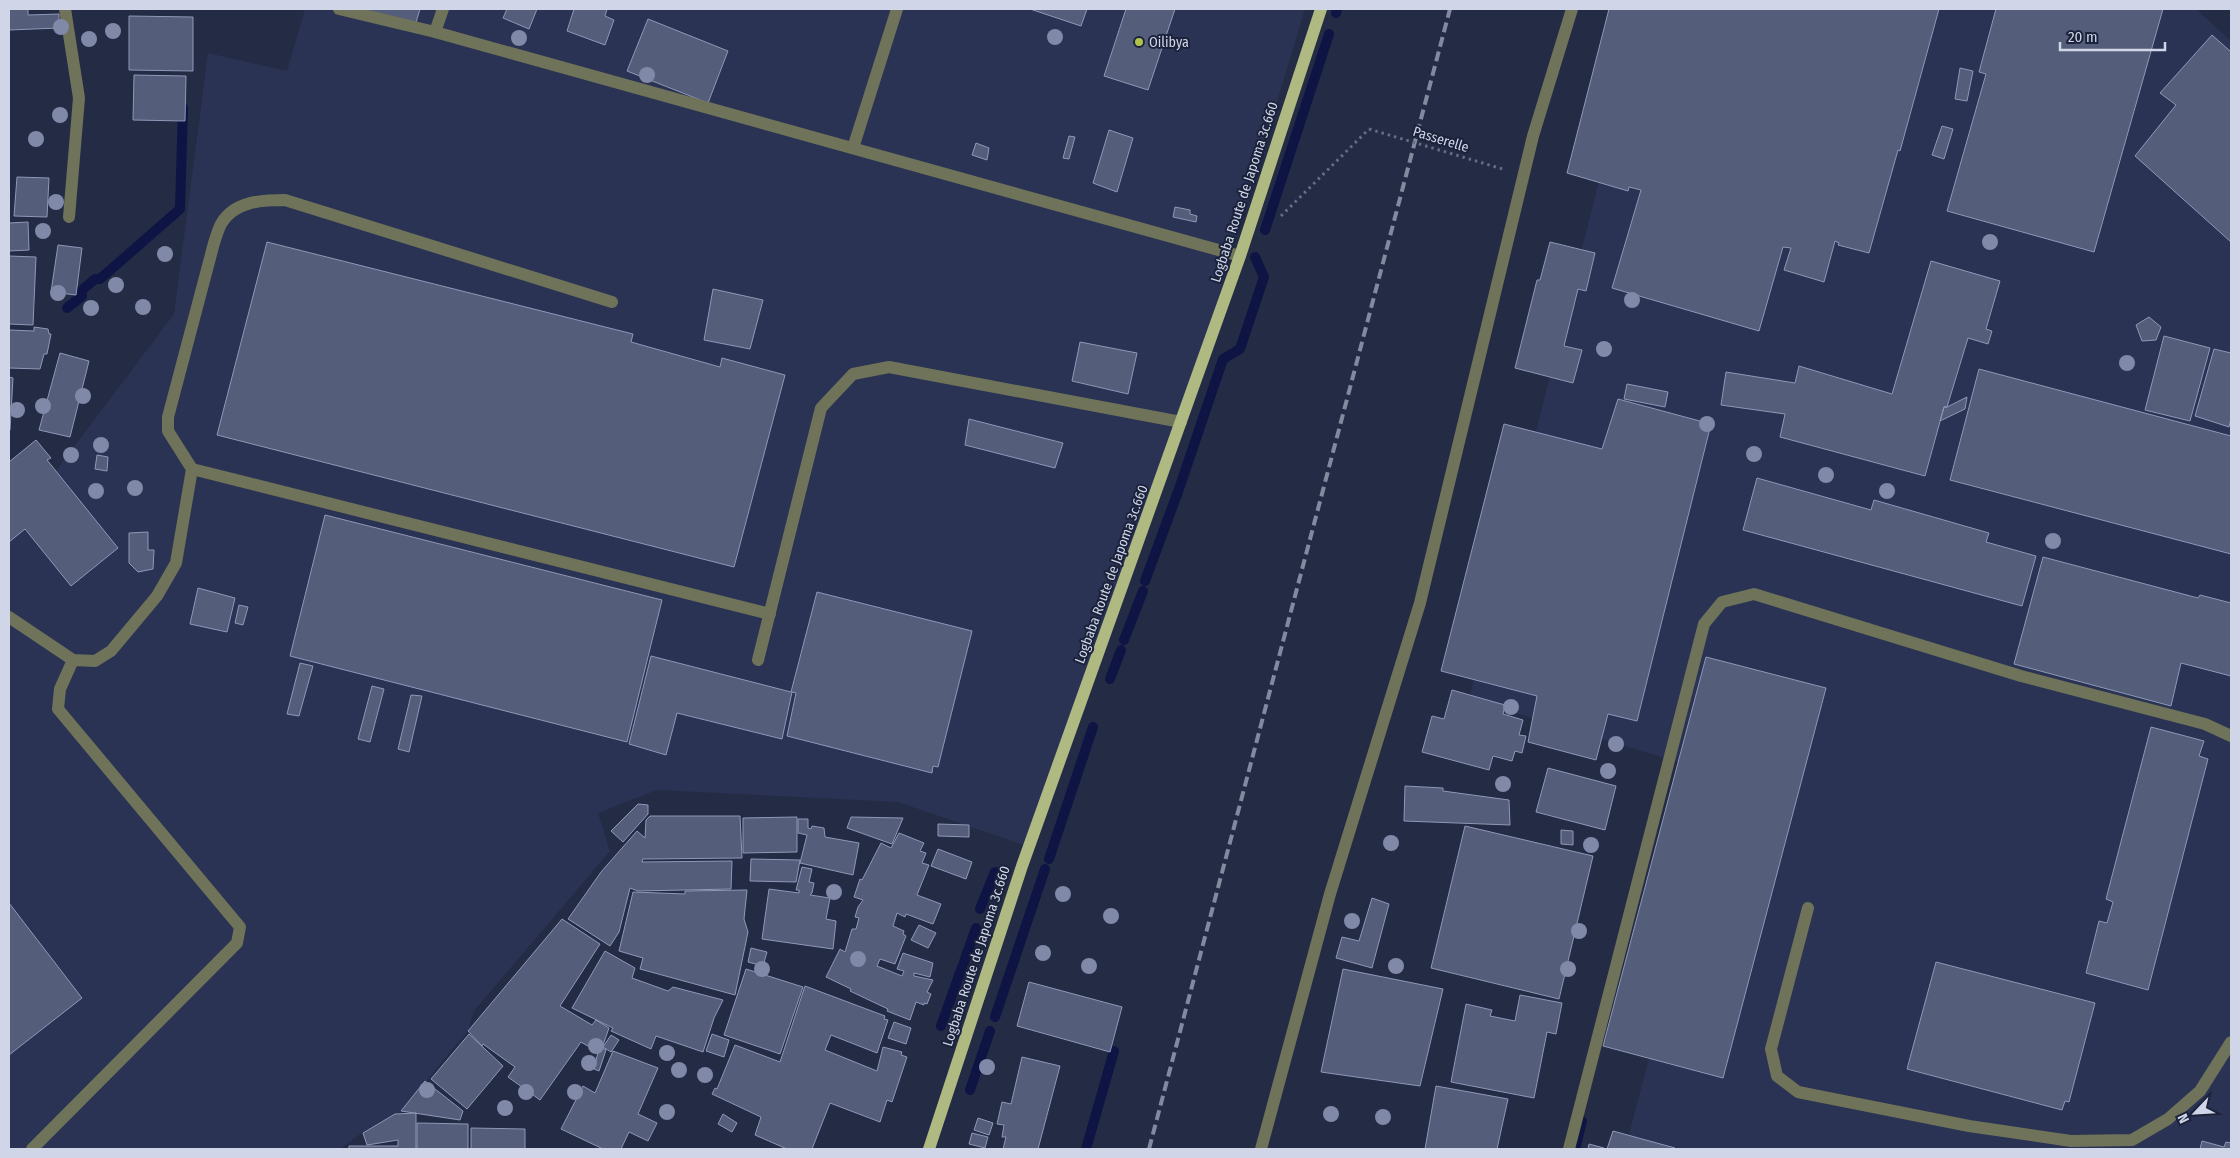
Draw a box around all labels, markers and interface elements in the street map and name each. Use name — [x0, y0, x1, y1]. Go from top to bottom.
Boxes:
scale bar — [2060, 20, 2165, 52]
text: 20 m — [2068, 28, 2098, 46]
place label: Oilibya — [1149, 34, 1189, 51]
marker: Oilibya — [1133, 36, 1145, 48]
street label: Logbaba Route de Japoma 3c.660 — [1207, 100, 1282, 285]
street label: Passerelle — [1411, 123, 1471, 156]
street label: Logbaba Route de Japoma 3c.660 — [1071, 483, 1152, 666]
street label: Logbaba Route de Japoma 3c.660 — [939, 864, 1014, 1049]
north arrow — [2170, 1088, 2220, 1138]
text: N — [2174, 1111, 2193, 1126]

